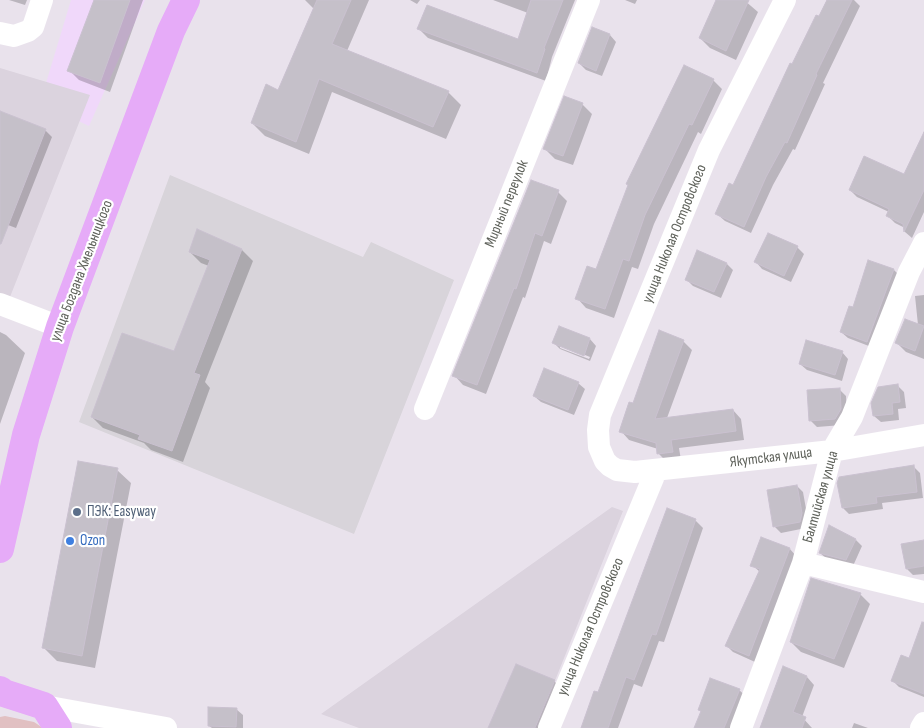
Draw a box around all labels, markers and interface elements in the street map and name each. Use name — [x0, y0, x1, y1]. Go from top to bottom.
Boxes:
street label: Мирный переулок — [481, 158, 533, 250]
street label: улица Николая Островского — [639, 162, 711, 306]
street label: улица Богдана Хмельницкого — [47, 198, 117, 344]
street label: Якутская улица — [729, 444, 813, 472]
street label: Балтийская улица — [799, 449, 843, 545]
place label: ПЭК: Easyway — [87, 503, 156, 521]
marker: ПЭК: Easyway — [71, 506, 83, 518]
place label: Ozon — [80, 532, 105, 550]
marker: Ozon — [64, 535, 76, 547]
street label: улица Николая Островского — [554, 555, 628, 699]

